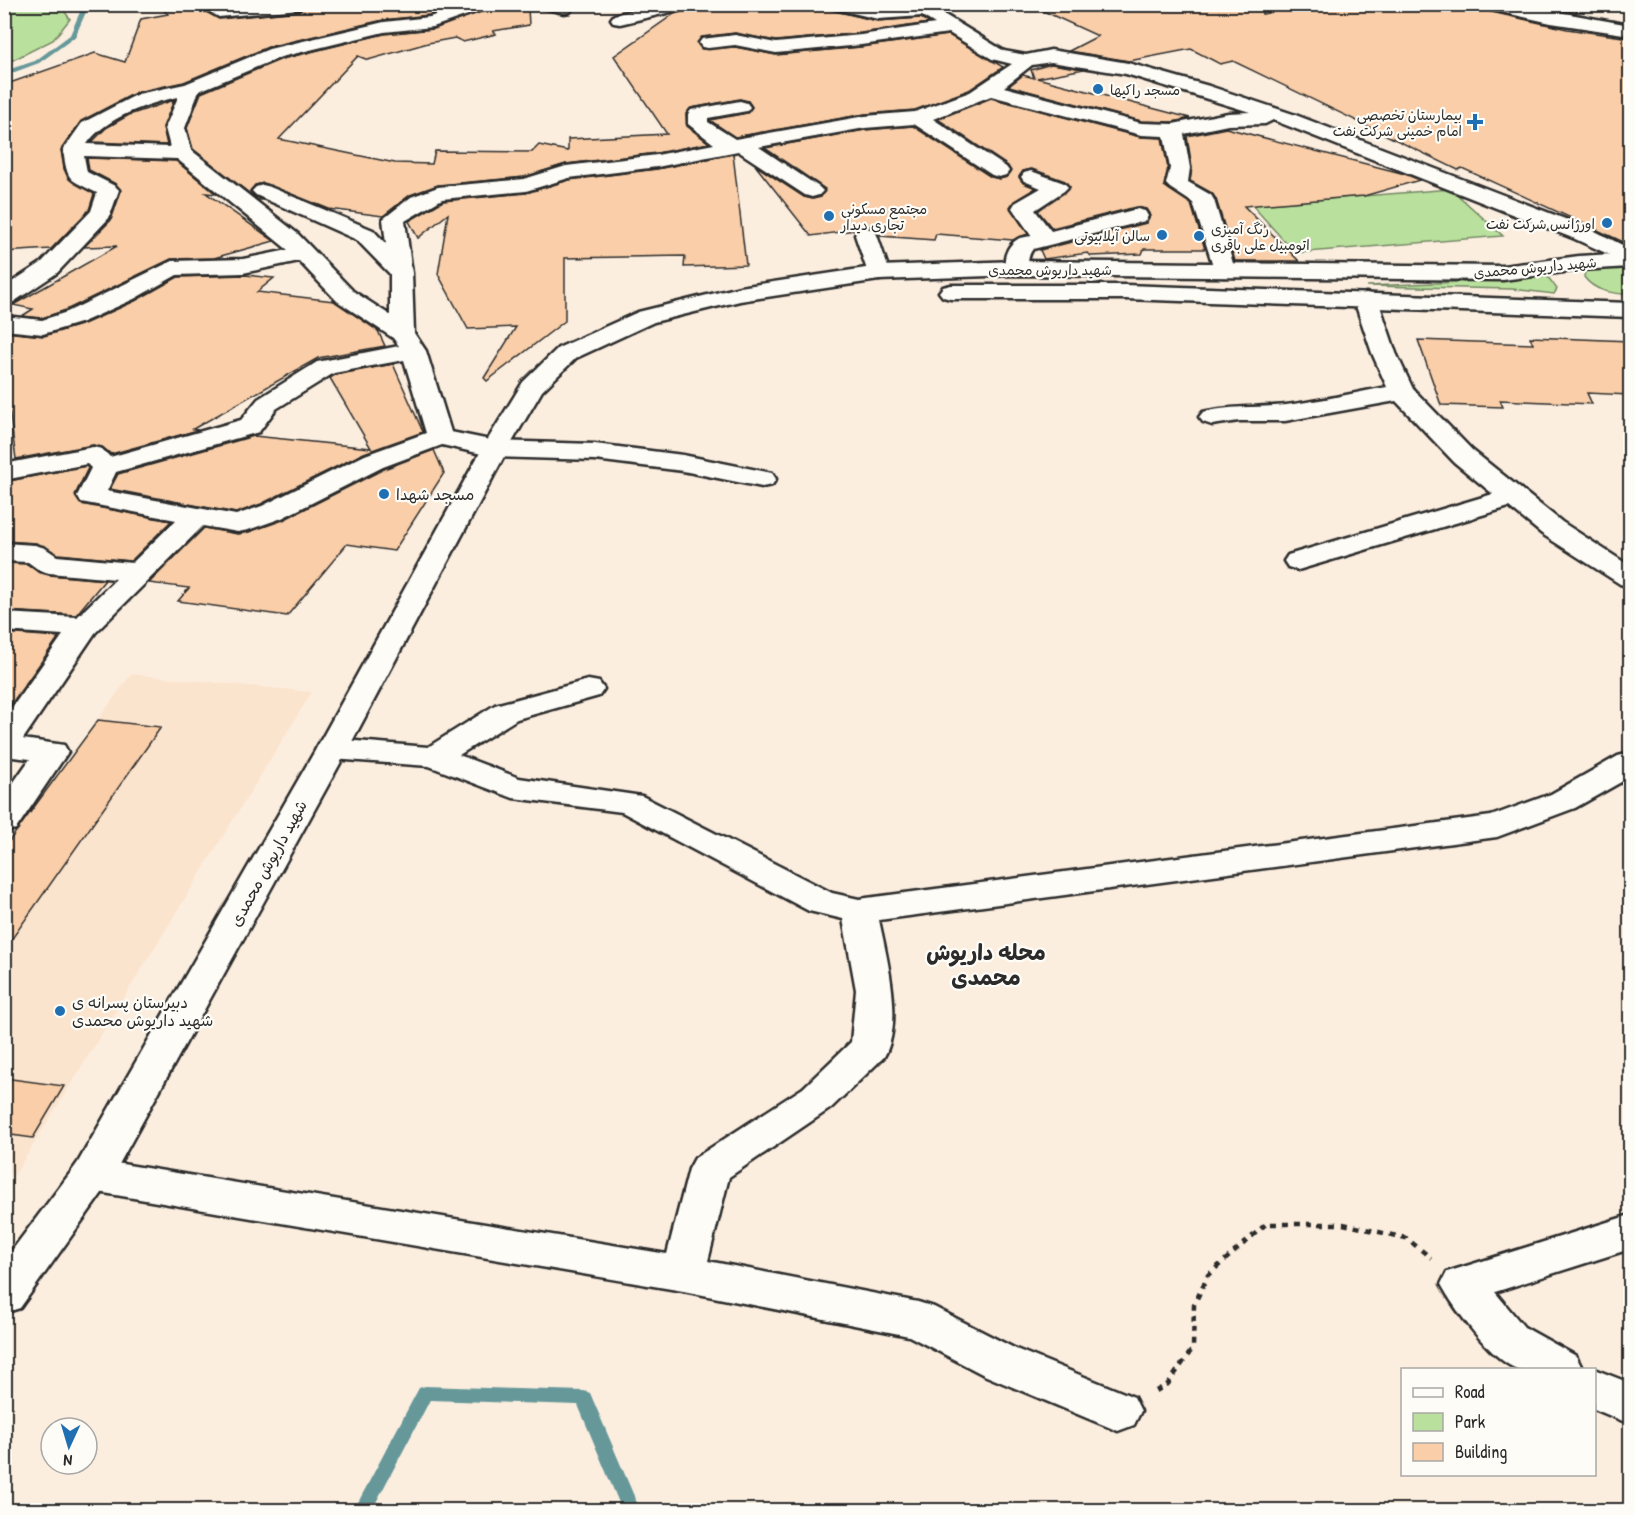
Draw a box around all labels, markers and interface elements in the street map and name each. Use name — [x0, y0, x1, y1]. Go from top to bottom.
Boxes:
place label: مسجد راکیها — [1110, 80, 1180, 99]
marker: مسجد راکیها — [1091, 82, 1105, 96]
place label: بیمارستان تخصصی امام خمینی شرکت نفت — [1333, 105, 1462, 142]
marker: بیمارستان تخصصی امام خمینی شرکت نفت — [1466, 113, 1484, 131]
place label: مجتمع مسکونی تجاری دیدار — [840, 199, 927, 234]
marker: مجتمع مسکونی تجاری دیدار — [822, 209, 836, 223]
place label: اورژانس شرکت نفت — [1486, 214, 1595, 233]
marker: اورژانس شرکت نفت — [1600, 216, 1614, 230]
place label: رنگ آمیزی اتومبیل علی باقری — [1211, 219, 1310, 254]
place label: سالن آیلابیوتی — [1074, 226, 1150, 245]
marker: سالن آیلابیوتی — [1155, 228, 1169, 242]
marker: رنگ آمیزی اتومبیل علی باقری — [1192, 229, 1206, 243]
street label: شهید داریوش محمدی — [1473, 252, 1597, 283]
street label: شهید داریوش محمدی — [988, 260, 1112, 280]
place label: مسجد شهدا — [396, 483, 474, 505]
marker: مسجد شهدا — [377, 487, 391, 501]
street label: شهید داریوش محمدی — [224, 796, 312, 930]
district label: محله داریوش محمدی — [926, 937, 1046, 992]
place label: دبیرستان پسرانه ی شهید داریوش محمدی — [72, 991, 213, 1031]
marker: دبیرستان پسرانه ی شهید داریوش محمدی — [53, 1004, 67, 1018]
legend — [1401, 1368, 1596, 1476]
text: Road — [1455, 1379, 1485, 1404]
text: Park — [1455, 1409, 1486, 1434]
north arrow — [39, 1416, 99, 1476]
text: Building — [1455, 1439, 1507, 1464]
text: N — [62, 1450, 73, 1472]

